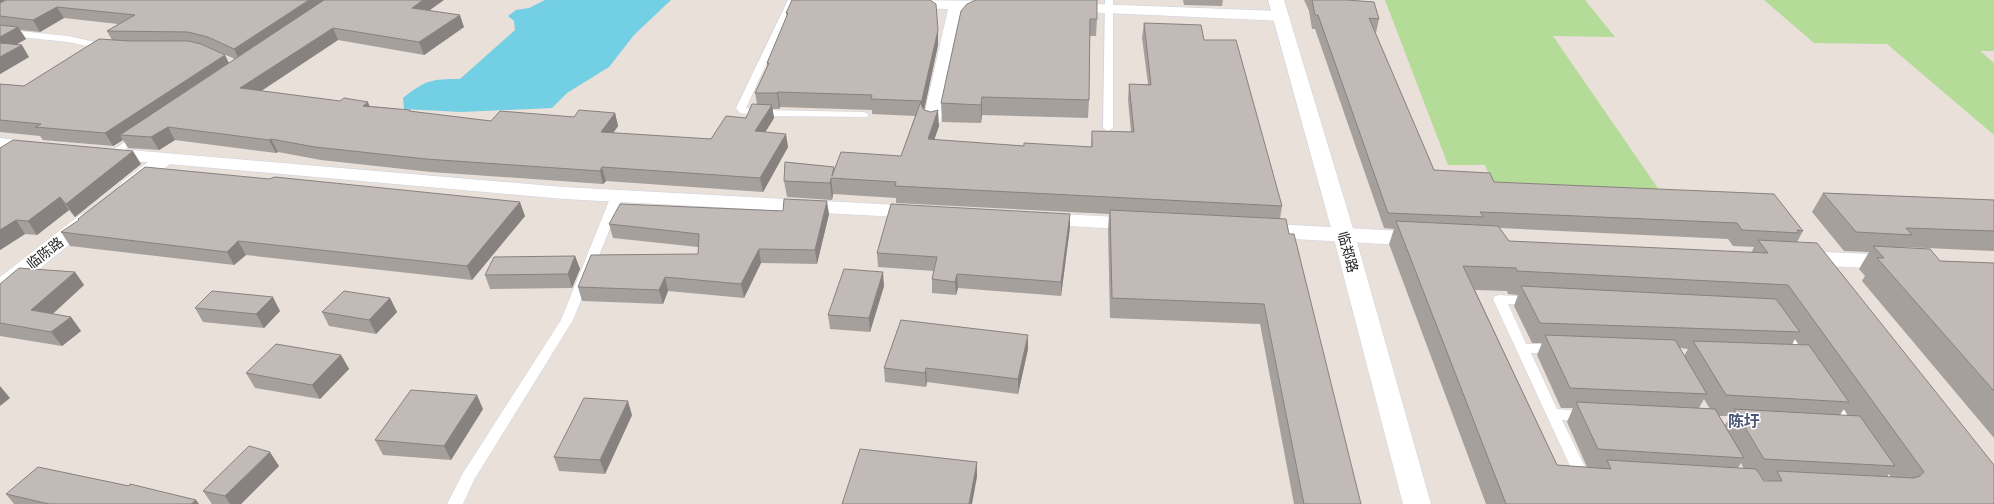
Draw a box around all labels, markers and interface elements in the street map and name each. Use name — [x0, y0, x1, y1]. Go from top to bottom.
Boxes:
street label: 临郑路 — [1334, 229, 1363, 275]
street label: 临陈路 — [22, 232, 67, 273]
district label: 陈圩 — [1728, 410, 1760, 432]

